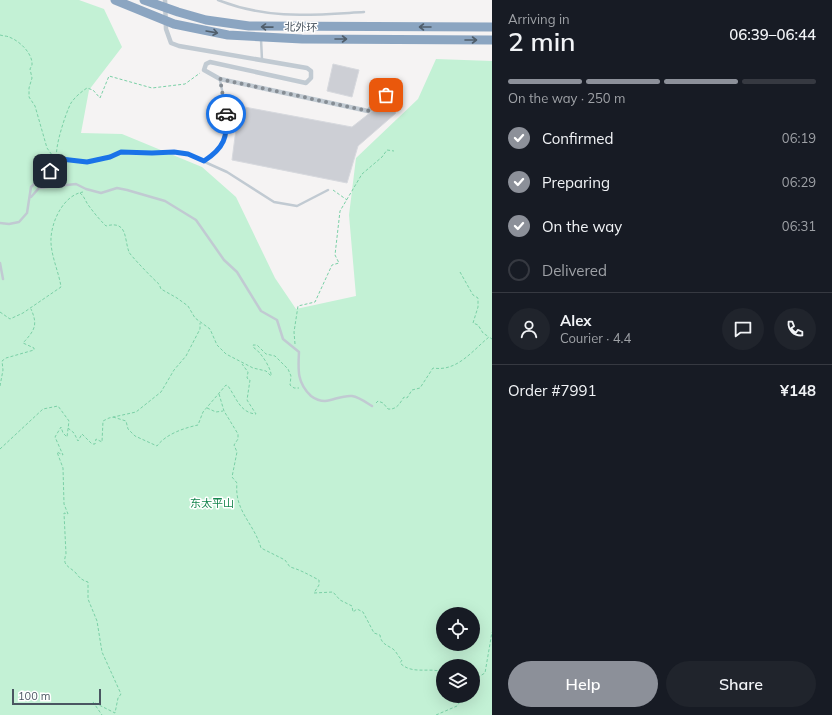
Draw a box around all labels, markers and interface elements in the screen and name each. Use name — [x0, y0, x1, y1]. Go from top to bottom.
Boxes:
text: Arriving in — [508, 11, 570, 27]
street label: 北外环 — [284, 19, 318, 35]
one-way arrow — [261, 23, 274, 31]
one-way arrow — [419, 23, 432, 31]
text: 2 min — [508, 25, 576, 58]
text: 06:39–06:44 — [729, 25, 816, 44]
one-way arrow — [205, 28, 218, 36]
one-way arrow — [334, 35, 347, 43]
one-way arrow — [464, 36, 477, 44]
pin — [369, 78, 403, 112]
icon: bag — [375, 84, 397, 106]
text: On the way · 250 m — [508, 90, 625, 106]
courier — [206, 94, 246, 134]
icon: car — [215, 103, 237, 125]
icon: check — [508, 127, 530, 149]
text: Confirmed — [542, 129, 613, 148]
text: 06:19 — [782, 130, 816, 146]
pin — [33, 154, 67, 188]
icon: home — [39, 160, 61, 182]
icon: check — [508, 171, 530, 193]
text: Preparing — [542, 173, 610, 192]
text: 06:29 — [782, 174, 816, 190]
icon: check — [508, 215, 530, 237]
text: On the way — [542, 217, 622, 236]
text: 06:31 — [782, 218, 816, 234]
text: Delivered — [542, 261, 607, 280]
button: person — [508, 308, 550, 350]
button: chat — [722, 308, 764, 350]
button: phone — [774, 308, 816, 350]
text: Alex — [560, 311, 592, 330]
text: Courier · 4.4 — [560, 330, 631, 346]
text: Order #7991 — [508, 381, 596, 400]
text: ¥148 — [780, 381, 816, 400]
park label: 东太平山 — [190, 496, 234, 510]
map controls — [436, 607, 480, 703]
button: locate — [436, 607, 480, 651]
button: layers — [436, 659, 480, 703]
button: Help — [508, 661, 658, 707]
button: Share — [666, 661, 816, 707]
scale bar — [12, 687, 101, 706]
text: 100 m — [18, 689, 50, 703]

